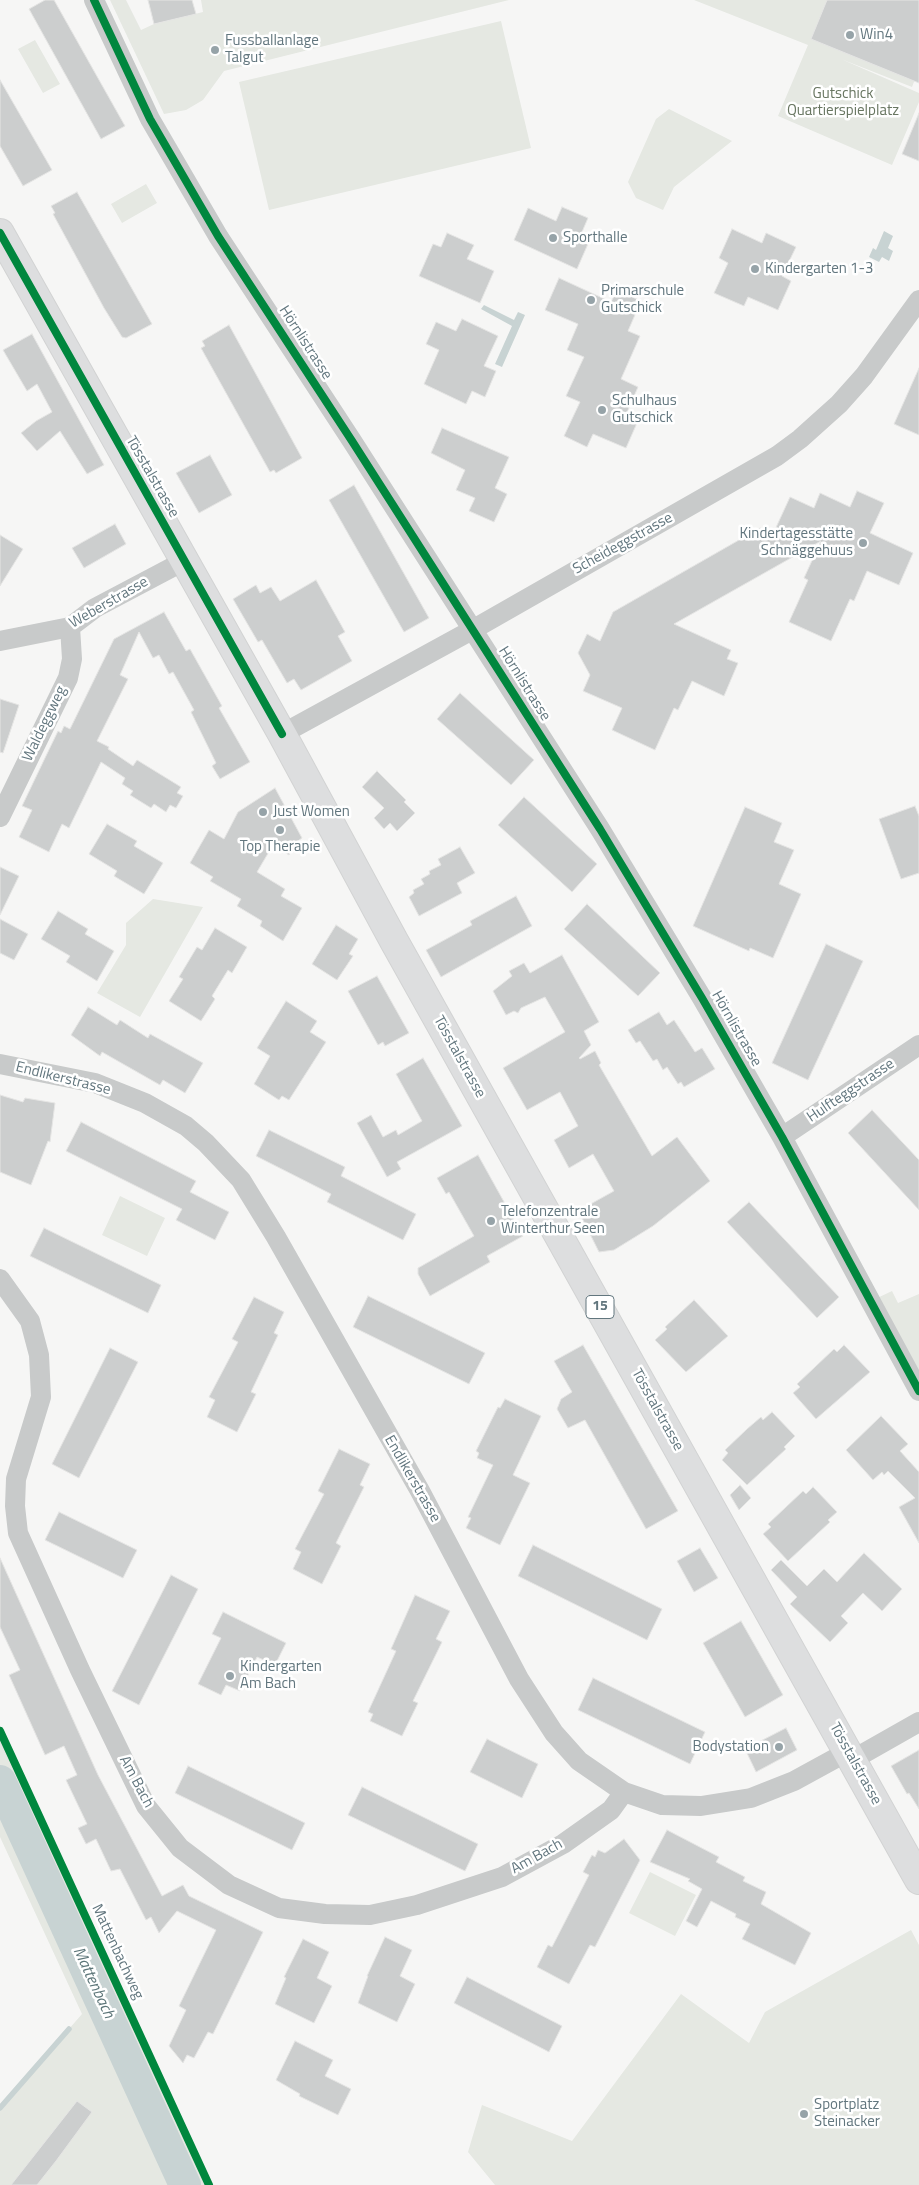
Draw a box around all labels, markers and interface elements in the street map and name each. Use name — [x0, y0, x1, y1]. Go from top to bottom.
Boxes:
place label: Win4 — [860, 26, 893, 44]
marker: Win4 — [844, 29, 856, 41]
place label: Fussballanlage Talgut — [225, 32, 319, 67]
marker: Fussballanlage Talgut — [209, 44, 221, 56]
park label: Gutschick Quartierspielplatz — [787, 85, 899, 120]
place label: Sporthalle — [563, 229, 627, 247]
marker: Sporthalle — [547, 232, 559, 244]
place label: Kindergarten 1-3 — [765, 260, 873, 278]
marker: Kindergarten 1-3 — [749, 263, 761, 275]
place label: Primarschule Gutschick — [601, 282, 684, 317]
marker: Primarschule Gutschick — [585, 294, 597, 306]
street label: Hörnlistrasse — [274, 303, 336, 383]
place label: Schulhaus Gutschick — [612, 392, 677, 427]
marker: Schulhaus Gutschick — [596, 404, 608, 416]
street label: Tösstalstrasse — [121, 433, 183, 521]
street label: Scheideggstrasse — [570, 509, 676, 579]
place label: Kindertagesstätte Schnäggehuus — [740, 525, 853, 560]
marker: Kindertagesstätte Schnäggehuus — [857, 537, 869, 549]
street label: Weberstrasse — [67, 573, 151, 633]
street label: Hörnlistrasse — [494, 643, 554, 725]
street label: Waldeggweg — [19, 683, 71, 765]
place label: Just Women — [273, 803, 350, 821]
marker: Just Women — [257, 806, 269, 818]
marker: Top Therapie — [274, 824, 286, 836]
place label: Top Therapie — [240, 838, 320, 856]
street label: Hörnlistrasse — [707, 988, 765, 1070]
street label: Tösstalstrasse — [429, 1013, 489, 1101]
street label: Hulfteggstrasse — [804, 1055, 898, 1127]
street label: Endlikerstrasse — [14, 1059, 112, 1099]
place label: Telefonzentrale Winterthur Seen — [501, 1203, 605, 1238]
marker: Telefonzentrale Winterthur Seen — [485, 1215, 497, 1227]
road number: 15 — [586, 1295, 614, 1318]
street label: Tösstalstrasse — [627, 1366, 687, 1454]
street label: Endlikerstrasse — [380, 1432, 444, 1526]
place label: Kindergarten Am Bach — [240, 1658, 322, 1693]
marker: Kindergarten Am Bach — [224, 1670, 236, 1682]
street label: Tösstalstrasse — [825, 1720, 885, 1808]
place label: Bodystation — [692, 1738, 769, 1756]
marker: Bodystation — [773, 1741, 785, 1753]
street label: Am Bach — [115, 1753, 157, 1811]
street label: Am Bach — [508, 1836, 566, 1878]
street label: Mattenbachweg — [87, 1902, 147, 2002]
water label: Mattenbach — [68, 1944, 118, 2022]
place label: Sportplatz Steinacker — [814, 2096, 880, 2131]
marker: Sportplatz Steinacker — [798, 2108, 810, 2120]

